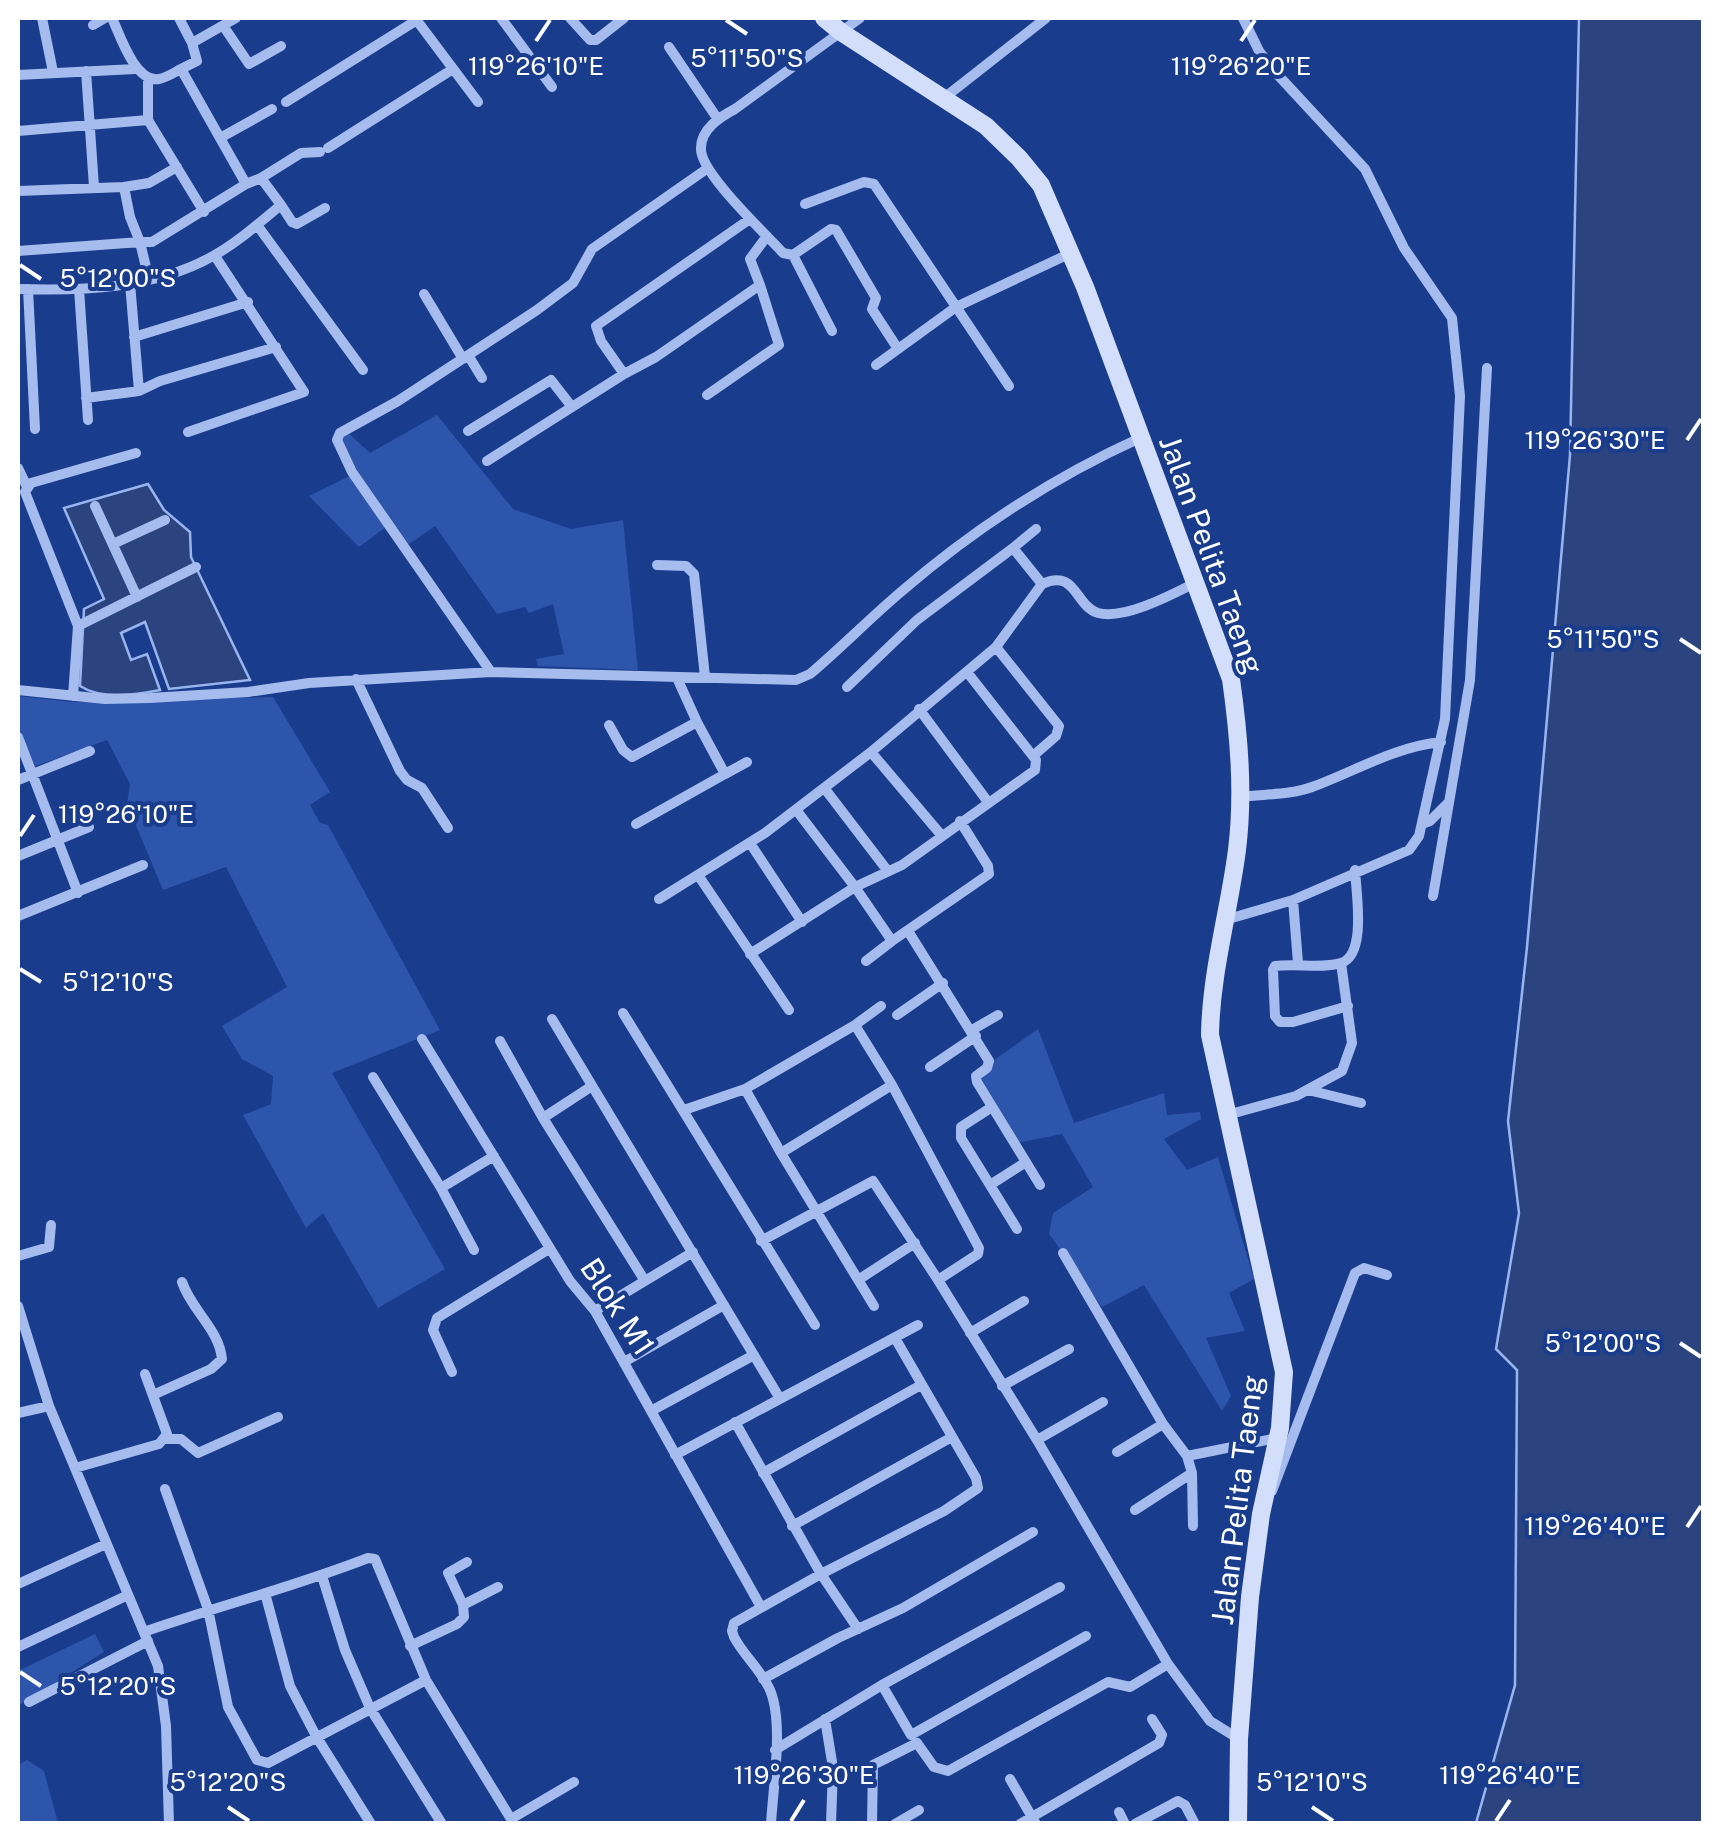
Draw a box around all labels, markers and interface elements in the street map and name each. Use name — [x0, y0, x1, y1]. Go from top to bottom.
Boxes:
text: 5°11'50"S — [691, 43, 803, 73]
text: 119°26'10"E — [468, 51, 604, 81]
text: 119°26'20"E — [1171, 51, 1311, 81]
text: 5°12'00"S — [60, 263, 176, 293]
text: 119°26'30"E — [1524, 425, 1666, 455]
street label: Jalan Pelita Taeng — [1152, 430, 1272, 679]
text: 5°11'50"S — [1547, 624, 1659, 654]
text: 119°26'10"E — [58, 799, 194, 829]
text: 5°12'10"S — [62, 967, 174, 997]
street label: Blok M1 — [573, 1251, 662, 1362]
text: 5°12'00"S — [1545, 1328, 1661, 1358]
street label: Jalan Pelita Taeng — [1204, 1373, 1270, 1627]
text: 119°26'40"E — [1524, 1511, 1666, 1541]
text: 5°12'20"S — [60, 1671, 176, 1701]
text: 119°26'30"E — [733, 1760, 875, 1790]
text: 119°26'40"E — [1439, 1760, 1581, 1790]
text: 5°12'20"S — [170, 1767, 286, 1797]
text: 5°12'10"S — [1256, 1767, 1368, 1797]

